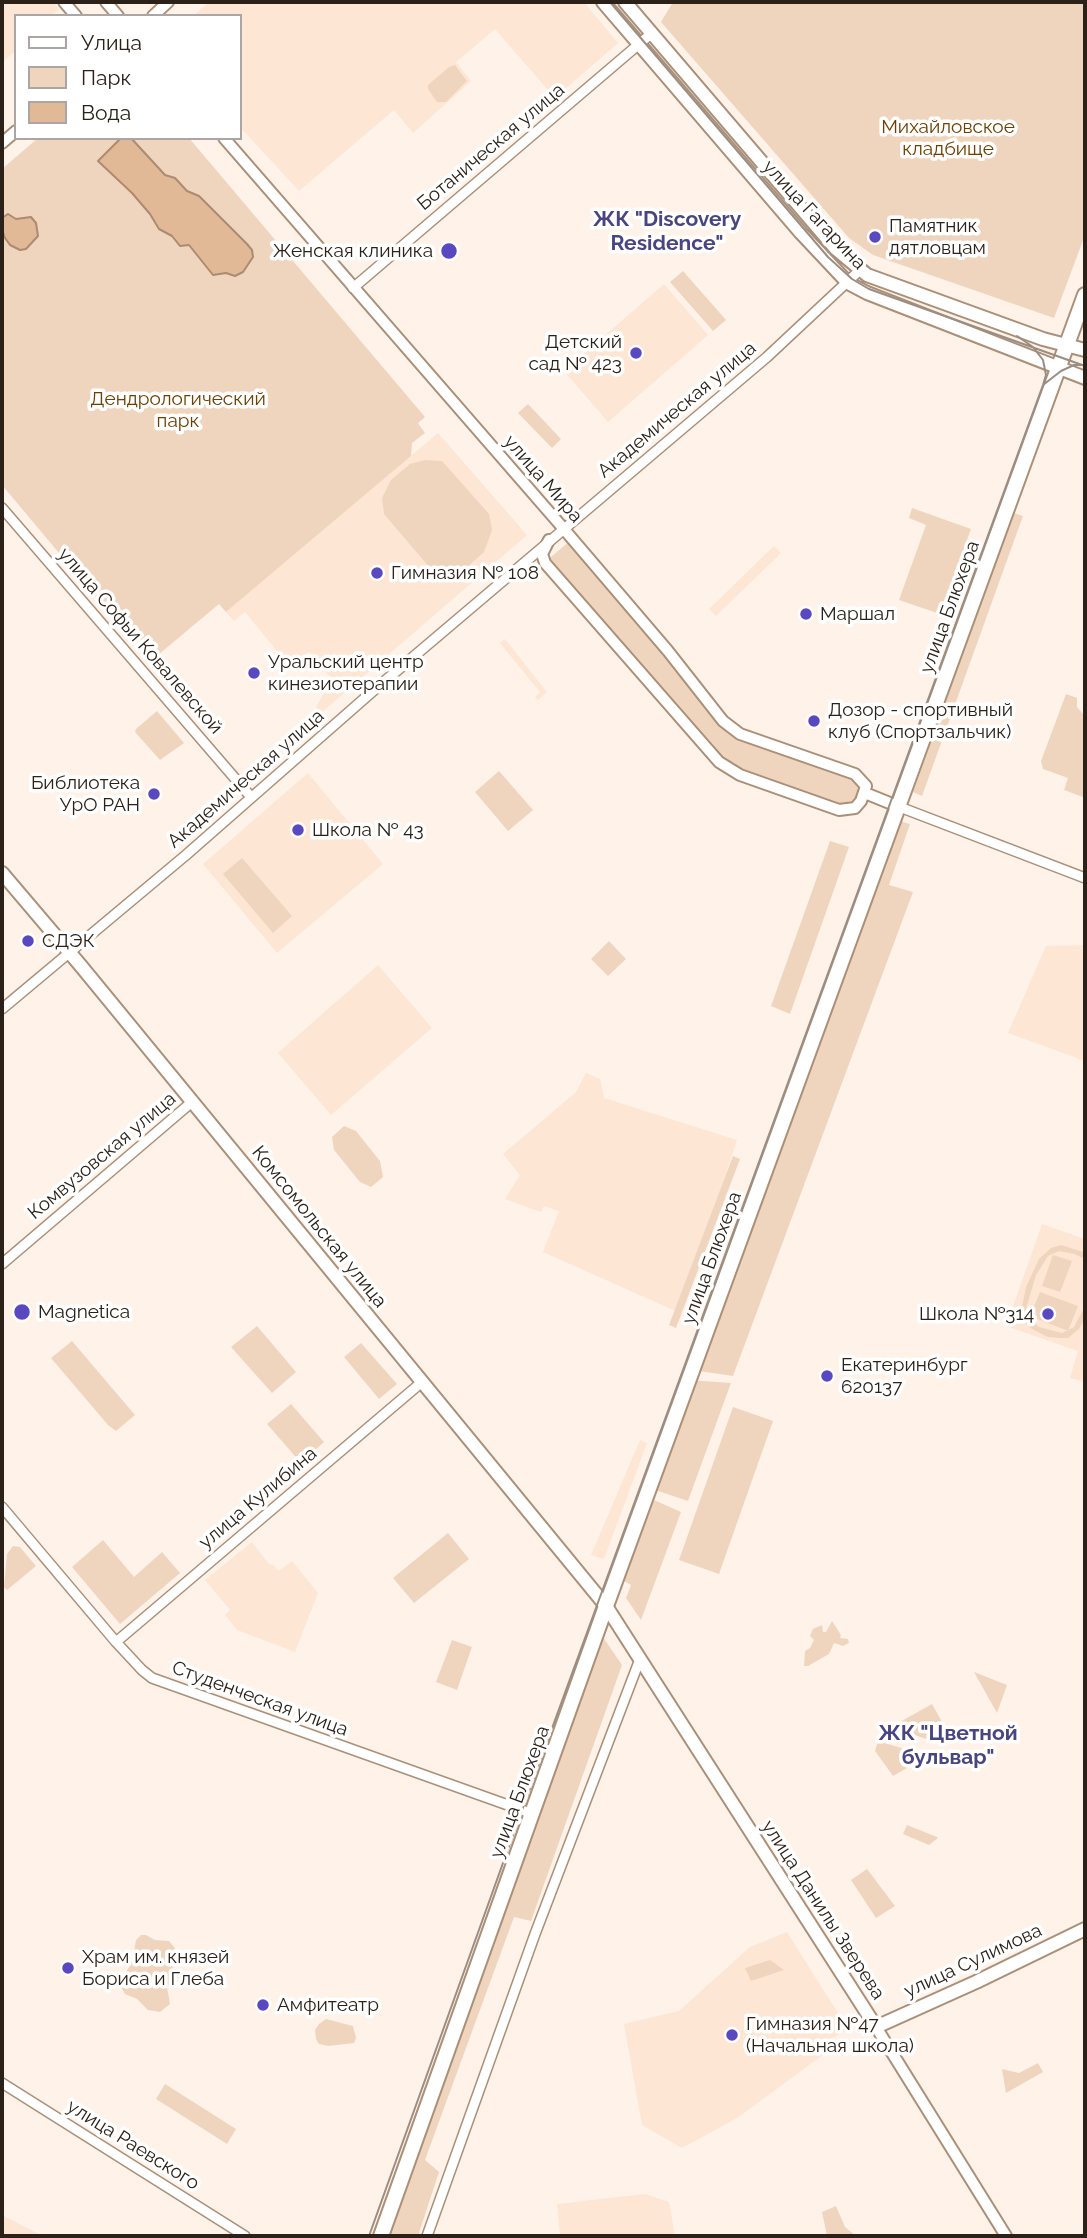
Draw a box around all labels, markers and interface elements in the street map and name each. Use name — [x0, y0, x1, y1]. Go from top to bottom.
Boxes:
legend — [14, 14, 242, 140]
text: Улица — [81, 30, 142, 55]
text: Парк — [81, 65, 131, 90]
street label: Ботаническая улица — [413, 79, 569, 215]
text: Вода — [81, 100, 131, 125]
park label: Михайловское кладбище — [881, 116, 1015, 160]
street label: улица Гагарина — [757, 156, 871, 274]
district label: ЖК "Discovery Residence" — [593, 207, 741, 257]
place label: Памятник дятловцам — [889, 215, 986, 259]
marker: Памятник дятловцам — [867, 229, 883, 245]
place label: Женская клиника — [273, 240, 433, 262]
marker: Женская клиника — [439, 241, 459, 261]
place label: Детский сад № 423 — [528, 331, 622, 375]
street label: Академическая улица — [593, 337, 761, 483]
marker: Детский сад № 423 — [628, 345, 644, 361]
park label: Дендрологический парк — [90, 388, 266, 432]
street label: улица Мира — [499, 431, 587, 527]
street label: улица Блюхера — [915, 538, 985, 676]
street label: улица Софьи Ковалевской — [53, 543, 227, 739]
place label: Гимназия № 108 — [391, 562, 539, 584]
marker: Гимназия № 108 — [369, 565, 385, 581]
place label: Маршал — [820, 603, 895, 625]
marker: Маршал — [798, 606, 814, 622]
place label: Уральский центр кинезиотерапии — [268, 651, 424, 695]
marker: Уральский центр кинезиотерапии — [246, 665, 262, 681]
place label: Дозор - спортивный клуб (Спортзальчик) — [828, 699, 1013, 743]
street label: Академическая улица — [163, 705, 329, 853]
marker: Дозор - спортивный клуб (Спортзальчик) — [806, 713, 822, 729]
place label: Библиотека УрО РАН — [31, 772, 140, 816]
marker: Библиотека УрО РАН — [146, 786, 162, 802]
place label: Школа № 43 — [312, 819, 424, 841]
marker: Школа № 43 — [290, 822, 306, 838]
place label: СДЭК — [42, 930, 95, 952]
marker: СДЭК — [20, 933, 36, 949]
street label: Комвузовская улица — [23, 1088, 181, 1224]
street label: Комсомольская улица — [247, 1142, 391, 1312]
street label: улица Блюхера — [677, 1189, 747, 1327]
place label: Magnetica — [38, 1301, 130, 1323]
marker: Magnetica — [12, 1302, 32, 1322]
place label: Школа №314 — [919, 1303, 1034, 1325]
marker: Школа №314 — [1040, 1306, 1056, 1322]
place label: Екатеринбург 620137 — [841, 1354, 968, 1398]
marker: Екатеринбург 620137 — [819, 1368, 835, 1384]
street label: улица Кулибина — [195, 1442, 321, 1554]
street label: Студенческая улица — [169, 1657, 351, 1741]
district label: ЖК "Цветной бульвар" — [878, 1721, 1018, 1771]
street label: улица Блюхера — [485, 1723, 555, 1861]
street label: улица Данилы Зверева — [756, 1816, 890, 2004]
street label: улица Сулимова — [901, 1919, 1045, 2003]
place label: Храм им. князей Бориса и Глеба — [82, 1946, 229, 1990]
marker: Храм им. князей Бориса и Глеба — [60, 1960, 76, 1976]
place label: Амфитеатр — [277, 1994, 379, 2016]
marker: Амфитеатр — [255, 1997, 271, 2013]
place label: Гимназия №47 (Начальная школа) — [746, 2013, 914, 2057]
marker: Гимназия №47 (Начальная школа) — [724, 2027, 740, 2043]
street label: улица Раевского — [62, 2095, 204, 2195]

